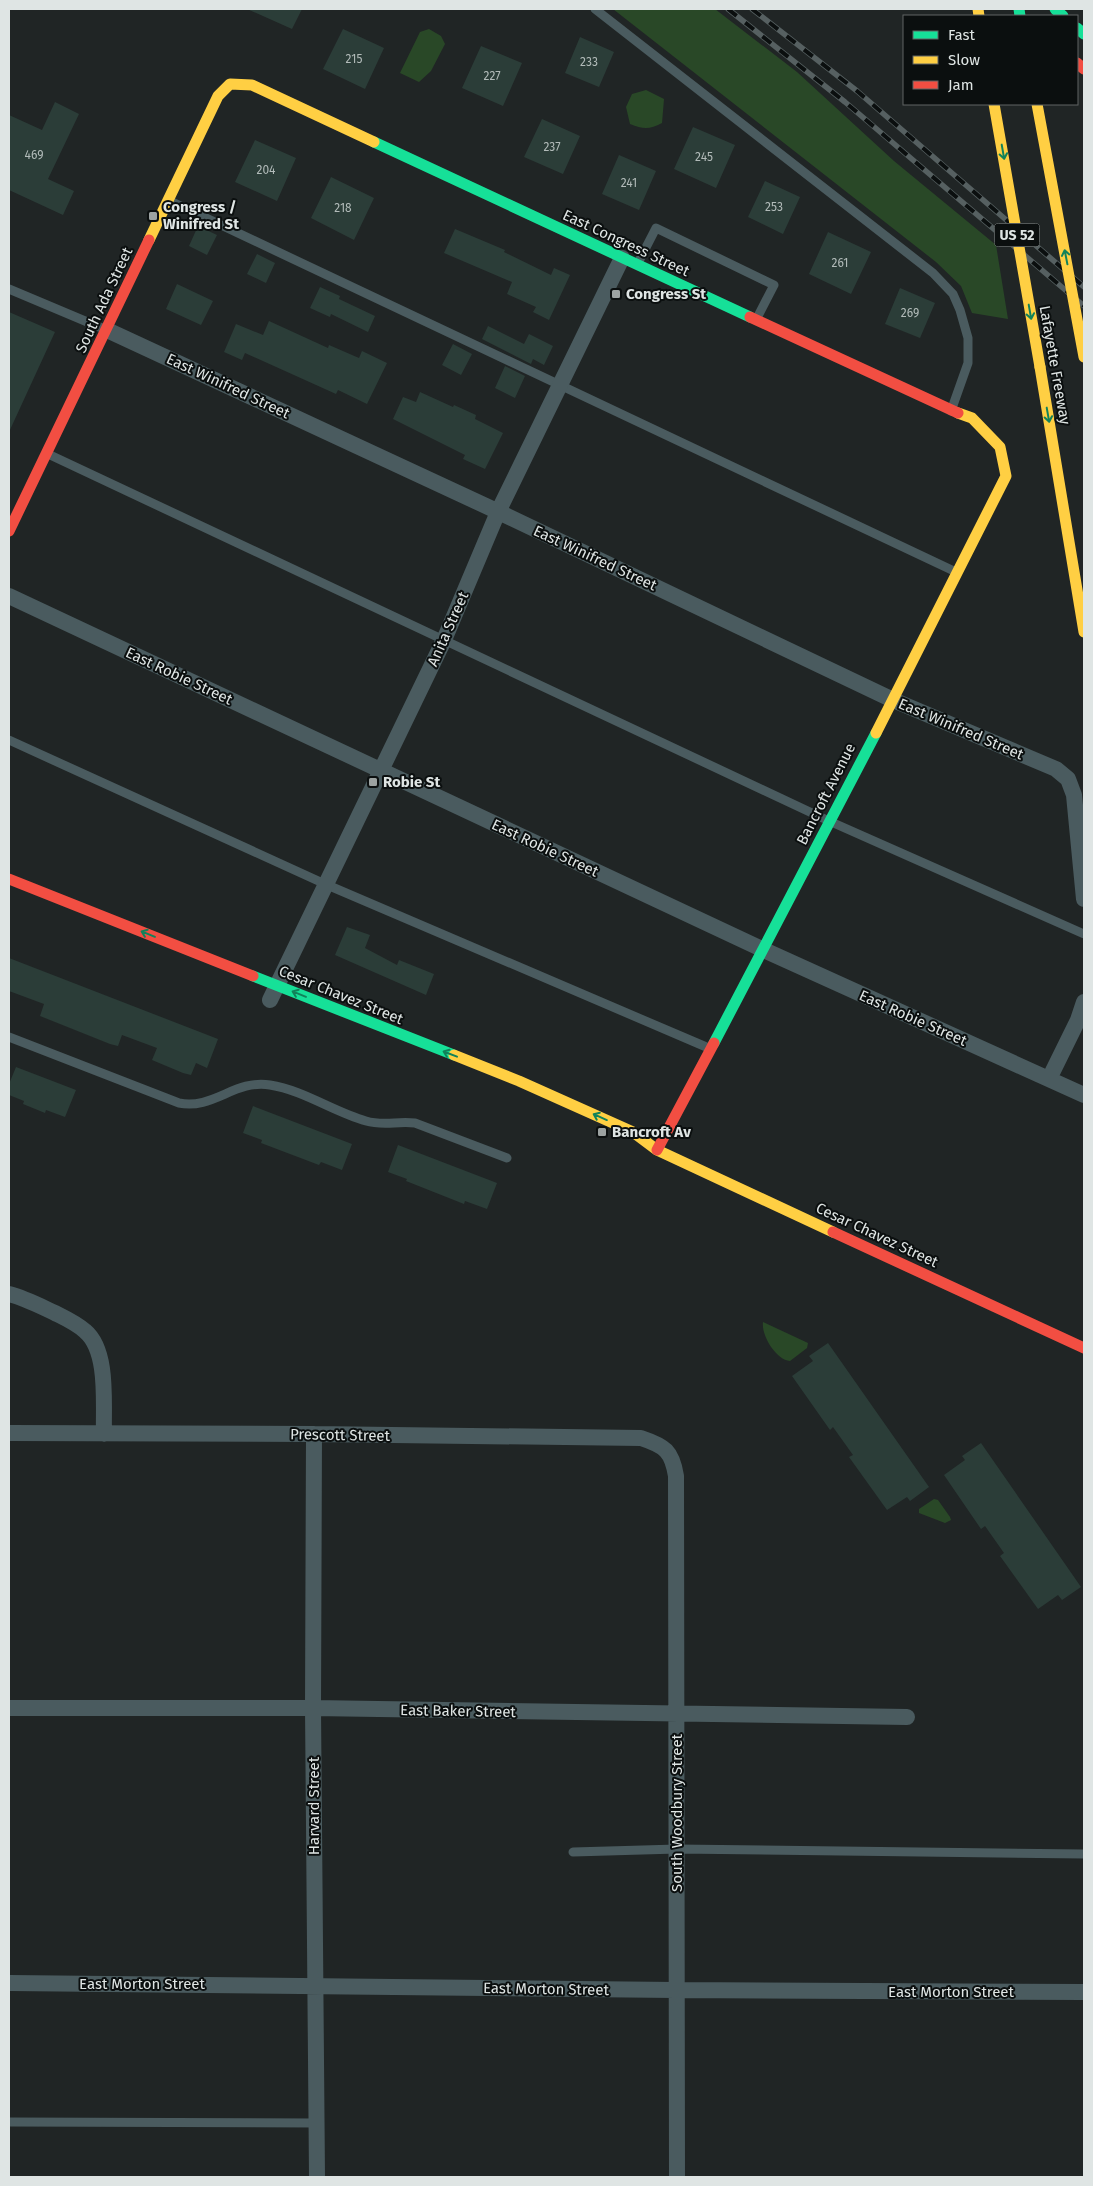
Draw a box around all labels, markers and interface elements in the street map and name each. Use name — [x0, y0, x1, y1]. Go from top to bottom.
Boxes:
legend — [903, 15, 1078, 105]
text: Fast — [948, 26, 975, 44]
text: Slow — [948, 51, 980, 69]
house number: 215 — [346, 52, 362, 66]
house number: 233 — [580, 55, 598, 69]
house number: 227 — [483, 69, 501, 83]
text: Jam — [948, 76, 974, 94]
house number: 237 — [543, 140, 561, 154]
one-way arrow — [998, 143, 1008, 159]
house number: 469 — [25, 148, 43, 162]
house number: 245 — [695, 150, 713, 164]
house number: 204 — [256, 163, 276, 177]
house number: 241 — [621, 176, 637, 190]
place label: Congress / Winifred St — [163, 198, 239, 233]
house number: 253 — [765, 200, 783, 214]
house number: 218 — [334, 201, 352, 215]
street label: East Congress Street — [560, 206, 693, 281]
marker: Congress / Winifred St — [147, 210, 159, 222]
road number: US 52 — [994, 224, 1040, 246]
street label: South Ada Street — [72, 244, 137, 356]
one-way arrow — [1060, 250, 1070, 266]
house number: 261 — [832, 256, 848, 270]
place label: Congress St — [626, 285, 706, 303]
marker: Congress St — [610, 288, 622, 300]
one-way arrow — [1026, 304, 1036, 320]
street label: Lafayette Freeway — [1036, 304, 1074, 427]
house number: 269 — [901, 306, 919, 320]
street label: East Winifred Street — [163, 350, 293, 423]
one-way arrow — [1043, 406, 1053, 422]
street label: East Winifred Street — [530, 522, 660, 595]
street label: Anita Street — [424, 588, 473, 669]
street label: East Robie Street — [123, 643, 236, 709]
street label: East Winifred Street — [896, 695, 1027, 764]
street label: Bancroft Avenue — [793, 740, 859, 848]
place label: Robie St — [383, 773, 440, 791]
marker: Robie St — [367, 776, 379, 788]
street label: East Robie Street — [489, 815, 602, 881]
one-way arrow — [141, 929, 156, 939]
street label: Cesar Chavez Street — [276, 962, 406, 1028]
street label: East Robie Street — [856, 986, 970, 1050]
one-way arrow — [292, 989, 307, 998]
one-way arrow — [443, 1049, 458, 1058]
one-way arrow — [593, 1112, 608, 1122]
place label: Bancroft Av — [612, 1123, 691, 1141]
marker: Bancroft Av — [596, 1126, 608, 1138]
street label: Cesar Chavez Street — [813, 1199, 941, 1271]
street label: Prescott Street — [290, 1425, 391, 1445]
street label: East Baker Street — [400, 1701, 517, 1721]
street label: South Woodbury Street — [668, 1733, 686, 1892]
street label: Harvard Street — [305, 1756, 323, 1855]
street label: East Morton Street — [79, 1975, 206, 1993]
street label: East Morton Street — [483, 1979, 610, 1999]
street label: East Morton Street — [888, 1983, 1015, 2001]

